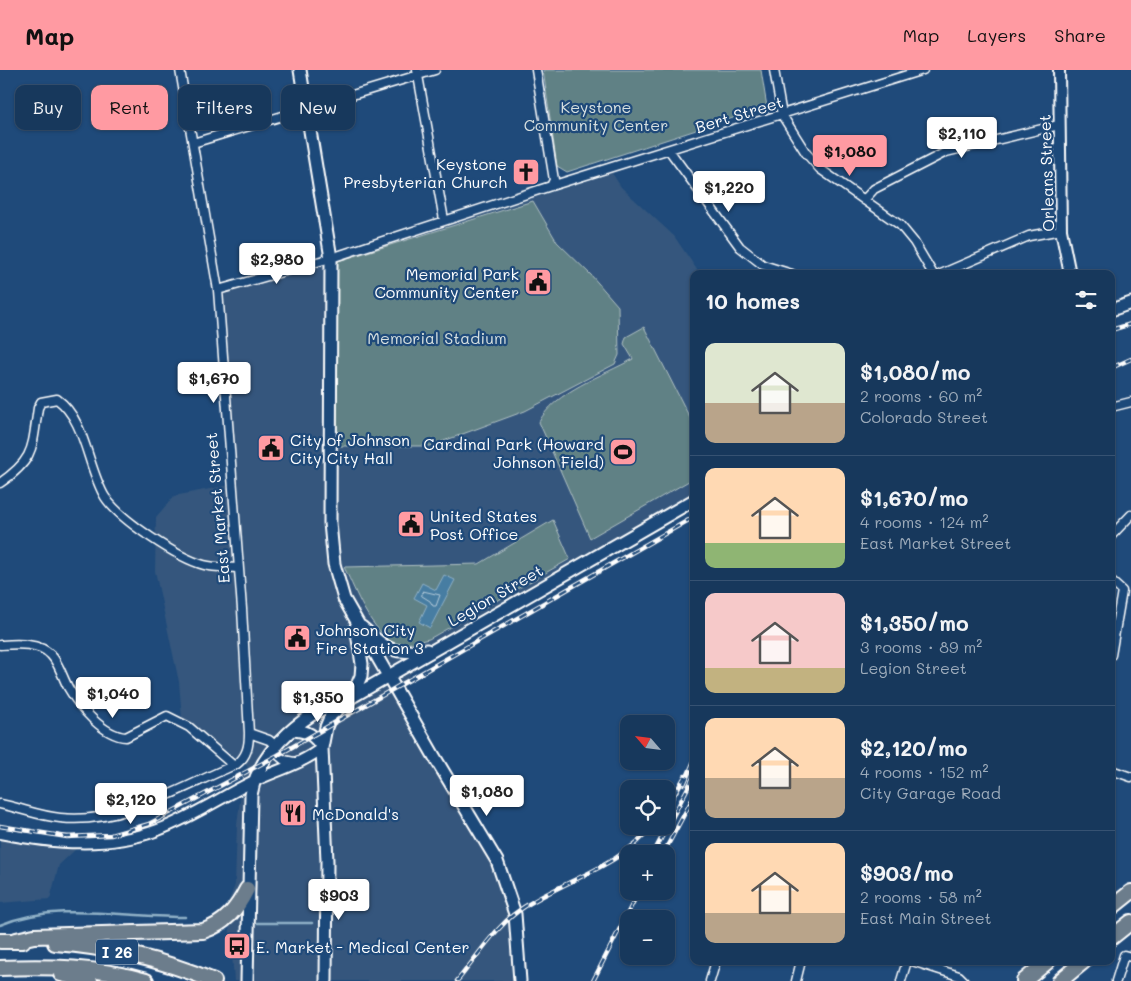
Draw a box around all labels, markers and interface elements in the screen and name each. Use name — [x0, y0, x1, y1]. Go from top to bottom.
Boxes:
text: Map — [25, 20, 74, 51]
text: Map — [903, 23, 939, 47]
text: Layers — [967, 23, 1026, 47]
text: Share — [1054, 23, 1106, 47]
chip: Buy — [15, 85, 81, 130]
chip: Rent — [91, 85, 168, 130]
chip: Filters — [178, 85, 271, 130]
chip: New — [281, 85, 355, 130]
street label: Bert Street — [692, 91, 786, 137]
park label: Keystone Community Center — [524, 96, 668, 135]
street label: Orleans Street — [1033, 114, 1059, 232]
pin: $2,110 — [921, 116, 1003, 159]
text: $2,110 — [938, 122, 986, 143]
pin: $1,080 — [809, 134, 891, 177]
text: $1,080 — [824, 140, 876, 161]
place label: Keystone Presbyterian Church — [343, 153, 507, 192]
church icon: Keystone Presbyterian Church — [511, 157, 541, 187]
pin: $1,220 — [688, 170, 770, 213]
text: $1,220 — [704, 176, 754, 197]
pin: $2,980 — [236, 242, 318, 285]
text: $2,980 — [250, 248, 304, 269]
place label: Memorial Park Community Center — [374, 263, 519, 302]
public building icon: Memorial Park Community Center — [523, 267, 553, 297]
icon: filters — [1072, 286, 1100, 314]
text: 10 homes — [705, 287, 800, 314]
park label: Memorial Stadium — [367, 327, 507, 348]
text: $1,080/mo — [860, 358, 970, 385]
pin: $1,670 — [173, 362, 255, 404]
icon: home — [745, 363, 805, 423]
text: $1,670 — [189, 367, 239, 388]
text: 2 rooms · 60 m² — [860, 385, 982, 406]
text: Colorado Street — [860, 406, 988, 427]
place label: City of Johnson City City Hall — [290, 429, 410, 468]
street label: East Market Street — [200, 432, 234, 584]
public building icon: City of Johnson City City Hall — [256, 433, 286, 463]
place label: Cardinal Park (Howard Johnson Field) — [423, 433, 604, 472]
sports icon: Cardinal Park (Howard Johnson Field) — [608, 437, 638, 467]
text: $1,670/mo — [860, 484, 968, 511]
icon: home — [745, 488, 805, 548]
place label: United States Post Office — [430, 505, 537, 544]
public building icon: United States Post Office — [396, 509, 426, 539]
text: 4 rooms · 124 m² — [860, 511, 989, 532]
text: East Market Street — [860, 532, 1011, 553]
street label: Legion Street — [443, 559, 547, 631]
text: $1,350/mo — [860, 609, 969, 636]
icon: home — [745, 613, 805, 673]
place label: Johnson City Fire Station 3 — [316, 619, 424, 658]
public building icon: Johnson City Fire Station 3 — [282, 623, 312, 653]
text: 3 rooms · 89 m² — [860, 636, 982, 657]
text: Legion Street — [860, 657, 967, 678]
pin: $1,040 — [72, 676, 154, 719]
pin: $1,350 — [277, 680, 359, 723]
text: $1,040 — [87, 682, 139, 703]
text: $1,350 — [292, 686, 344, 707]
north arrow — [620, 715, 675, 770]
map controls — [620, 715, 675, 965]
text: $2,120/mo — [860, 734, 967, 761]
icon: home — [745, 738, 805, 798]
text: 4 rooms · 152 m² — [860, 761, 989, 782]
pin: $1,080 — [446, 774, 528, 817]
text: $1,080 — [461, 780, 513, 801]
button: locate — [620, 780, 675, 835]
pin: $2,120 — [90, 782, 172, 825]
text: City Garage Road — [860, 782, 1001, 803]
text: $2,120 — [106, 788, 156, 809]
restaurant icon: McDonald's — [278, 798, 308, 828]
place label: McDonald's — [312, 803, 399, 824]
button: + — [620, 845, 675, 900]
text: $903/mo — [860, 859, 953, 886]
icon: home — [745, 863, 805, 923]
pin: $903 — [309, 878, 369, 921]
text: $903 — [319, 884, 359, 905]
text: 2 rooms · 58 m² — [860, 886, 982, 907]
text: East Main Street — [860, 907, 992, 928]
button: − — [620, 910, 675, 965]
bus stop icon: E. Market - Medical Center — [222, 931, 252, 961]
place label: E. Market - Medical Center — [256, 936, 470, 957]
road number: I 26 — [96, 940, 138, 964]

